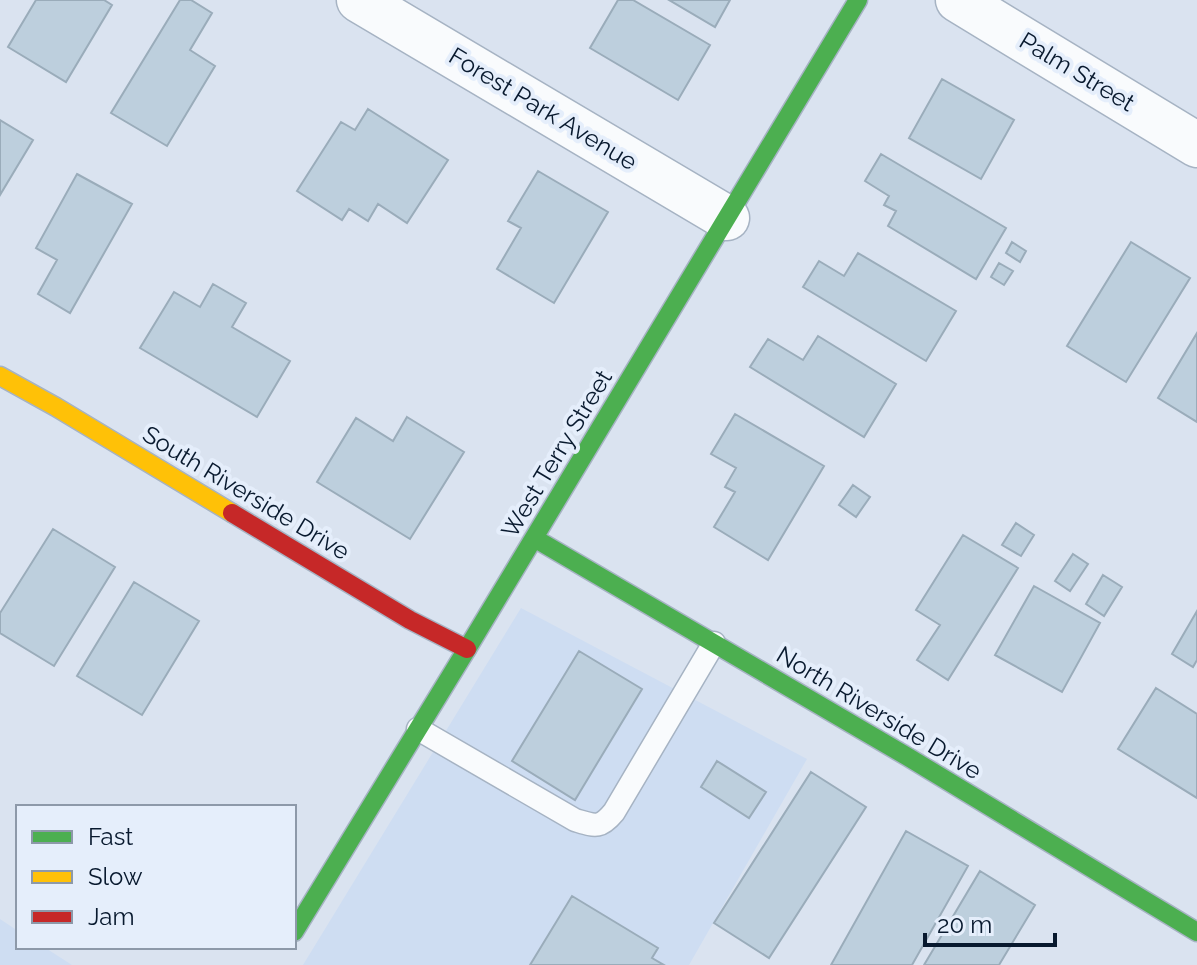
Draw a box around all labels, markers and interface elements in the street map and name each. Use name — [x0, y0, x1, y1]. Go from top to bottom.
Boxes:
street label: Palm Street — [1014, 26, 1140, 117]
street label: Forest Park Avenue — [444, 41, 642, 176]
street label: West Terry Street — [495, 365, 618, 543]
street label: South Riverside Drive — [138, 419, 355, 566]
street label: North Riverside Drive — [771, 640, 987, 785]
legend — [16, 805, 296, 949]
text: Fast — [88, 822, 133, 851]
text: Slow — [88, 862, 143, 891]
scale bar — [925, 897, 1055, 947]
text: Jam — [88, 902, 134, 931]
text: 20 m — [937, 910, 992, 939]

